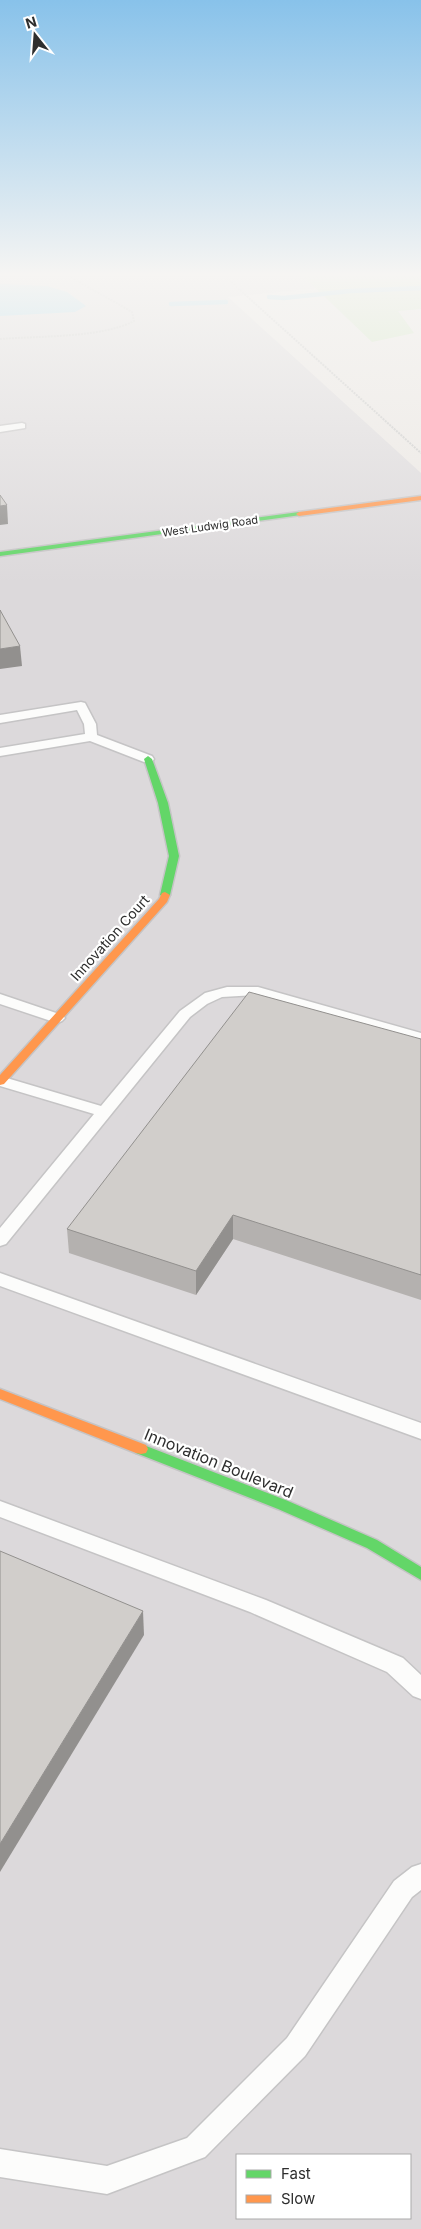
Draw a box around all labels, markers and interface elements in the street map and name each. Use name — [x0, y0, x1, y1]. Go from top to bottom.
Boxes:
north arrow — [10, 10, 60, 60]
text: N — [23, 12, 39, 32]
street label: West Ludwig Road — [161, 512, 259, 540]
street label: Innovation Court — [67, 891, 153, 984]
street label: Innovation Boulevard — [142, 1424, 296, 1502]
legend — [236, 2154, 411, 2219]
text: Fast — [281, 2164, 311, 2183]
text: Slow — [281, 2189, 315, 2208]

